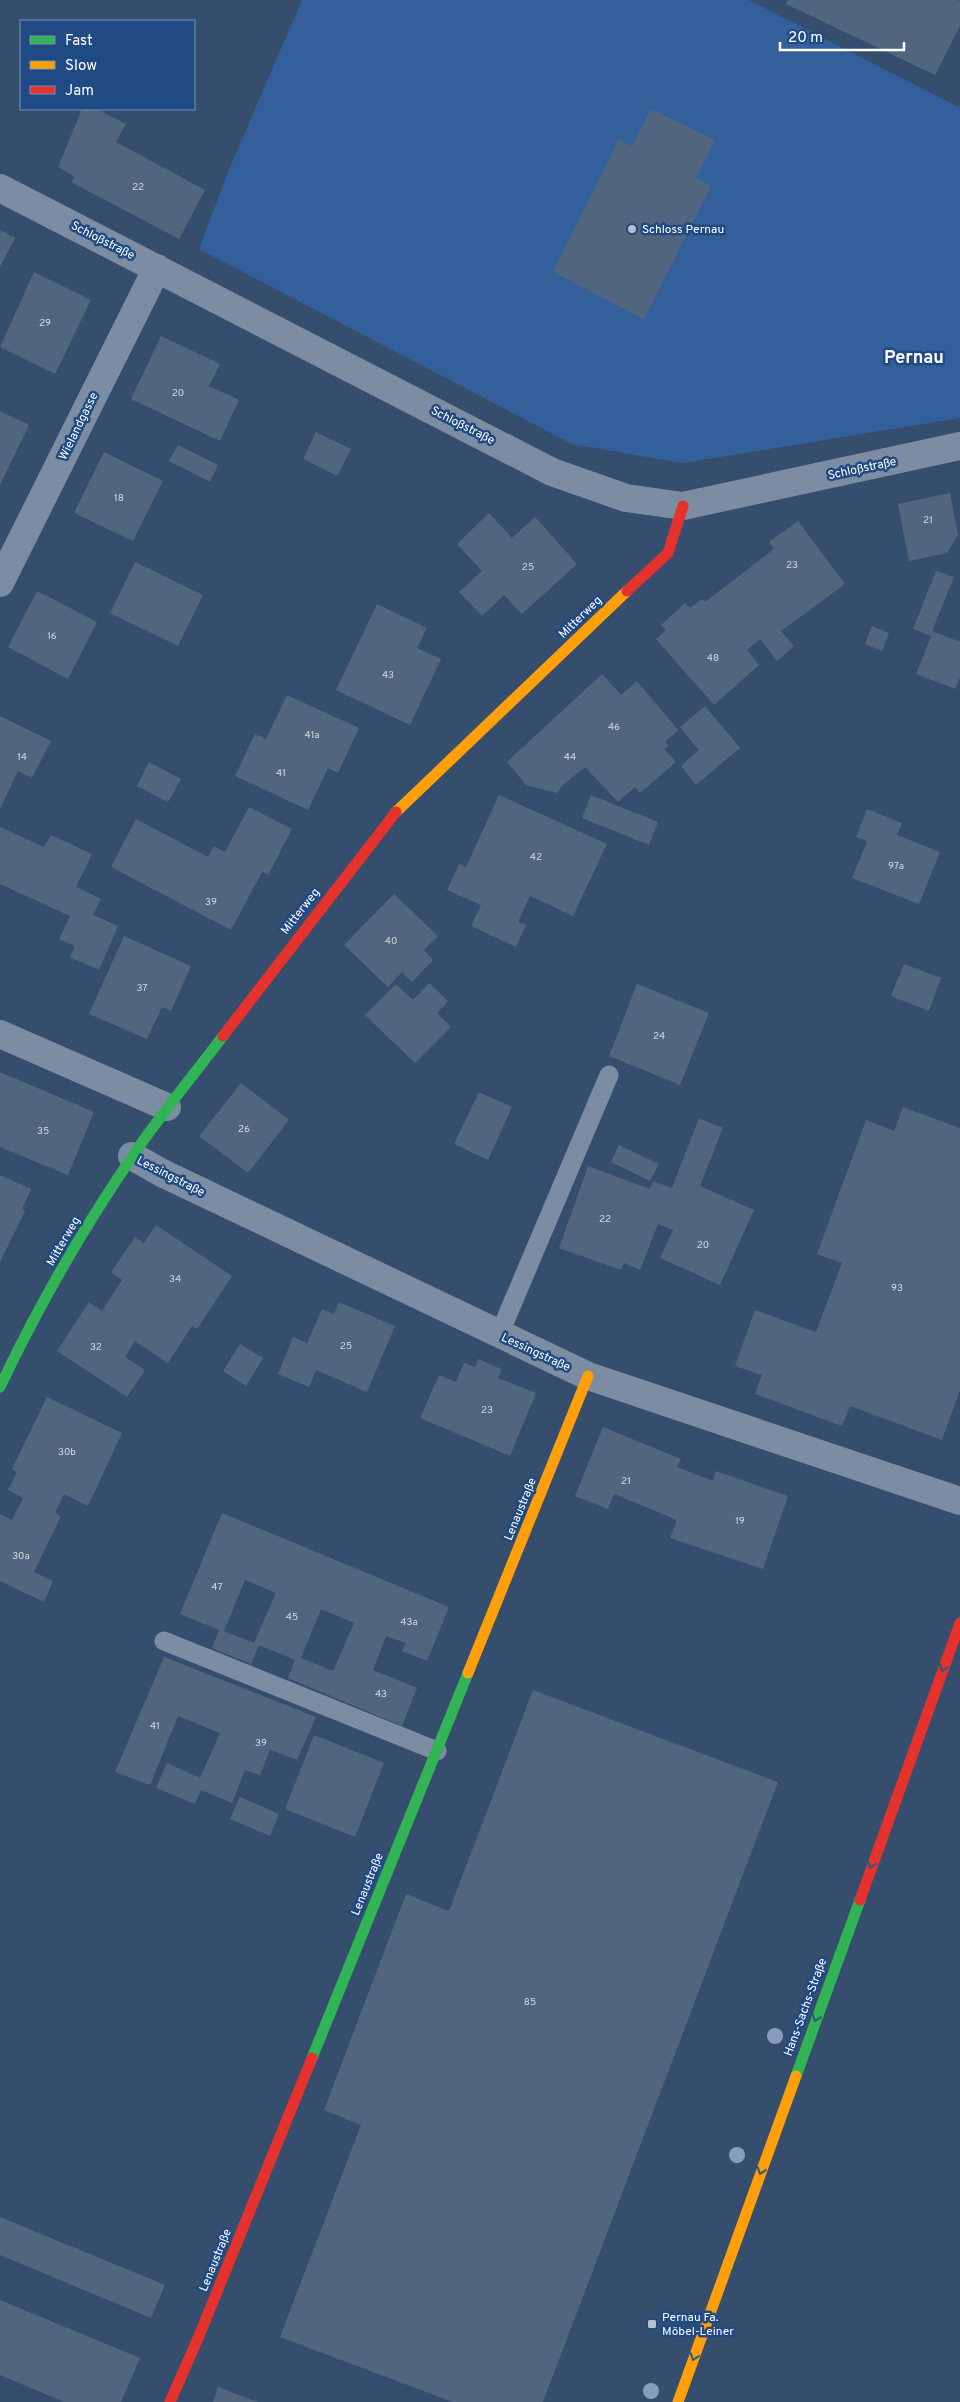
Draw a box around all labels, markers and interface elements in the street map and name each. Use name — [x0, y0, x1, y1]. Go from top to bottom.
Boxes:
legend — [20, 20, 195, 110]
scale bar — [780, 20, 904, 52]
text: 20 m — [788, 29, 823, 48]
text: Fast — [65, 32, 93, 51]
text: Slow — [65, 57, 97, 76]
text: Jam — [65, 82, 94, 101]
house number: 22 — [132, 181, 144, 194]
street label: Schloßstraße — [68, 218, 137, 264]
place label: Schloss Pernau — [642, 222, 724, 238]
marker: Schloss Pernau — [626, 223, 638, 235]
house number: 29 — [39, 317, 51, 330]
district label: Pernau — [884, 347, 944, 370]
house number: 20 — [172, 387, 184, 400]
street label: Wielandgasse — [56, 390, 102, 463]
street label: Schloßstraße — [428, 403, 497, 449]
street label: Schloßstraße — [826, 454, 898, 484]
house number: 18 — [114, 492, 124, 505]
house number: 21 — [923, 514, 933, 527]
house number: 23 — [786, 559, 798, 572]
house number: 25 — [522, 561, 534, 574]
street label: Mitterweg — [555, 593, 606, 642]
house number: 16 — [47, 630, 57, 643]
house number: 48 — [707, 652, 719, 665]
house number: 43 — [382, 669, 394, 682]
house number: 46 — [608, 721, 620, 734]
house number: 41a — [305, 729, 319, 742]
house number: 14 — [17, 751, 27, 764]
house number: 44 — [564, 751, 576, 764]
house number: 41 — [276, 767, 286, 780]
house number: 42 — [530, 851, 542, 864]
house number: 97a — [888, 860, 904, 873]
street label: Mitterweg — [278, 885, 324, 938]
house number: 39 — [205, 896, 217, 909]
house number: 40 — [385, 935, 397, 948]
house number: 37 — [136, 982, 148, 995]
house number: 24 — [653, 1030, 665, 1043]
house number: 26 — [238, 1123, 250, 1136]
house number: 35 — [37, 1125, 49, 1138]
street label: Lessingstraße — [134, 1153, 207, 1201]
house number: 22 — [599, 1213, 611, 1226]
street label: Mitterweg — [43, 1214, 84, 1269]
house number: 20 — [697, 1239, 709, 1252]
house number: 34 — [169, 1273, 181, 1286]
house number: 93 — [891, 1282, 903, 1295]
street label: Lessingstraße — [498, 1330, 573, 1376]
house number: 25 — [340, 1340, 352, 1353]
house number: 32 — [90, 1341, 102, 1354]
house number: 23 — [481, 1404, 493, 1417]
house number: 30b — [58, 1446, 76, 1459]
house number: 21 — [621, 1475, 631, 1488]
street label: Lenaustraße — [501, 1476, 541, 1543]
house number: 19 — [735, 1515, 745, 1528]
house number: 30a — [12, 1550, 30, 1563]
house number: 47 — [211, 1581, 223, 1594]
house number: 45 — [286, 1611, 298, 1624]
house number: 43a — [400, 1616, 418, 1629]
one-way arrow — [939, 1664, 949, 1672]
house number: 43 — [375, 1688, 387, 1701]
house number: 41 — [150, 1720, 160, 1733]
house number: 39 — [255, 1737, 267, 1750]
street label: Lenaustraße — [348, 1851, 388, 1918]
one-way arrow — [867, 1860, 877, 1869]
street label: Hans-Sachs-Straße — [781, 1956, 831, 2059]
house number: 85 — [524, 1996, 536, 2009]
one-way arrow — [812, 2013, 822, 2022]
one-way arrow — [757, 2166, 767, 2175]
street label: Lenaustraße — [196, 2227, 236, 2294]
place label: Pernau Fa. Möbel-Leiner — [662, 2310, 734, 2340]
marker: Pernau Fa. Möbel-Leiner — [646, 2318, 658, 2330]
one-way arrow — [690, 2352, 700, 2361]

